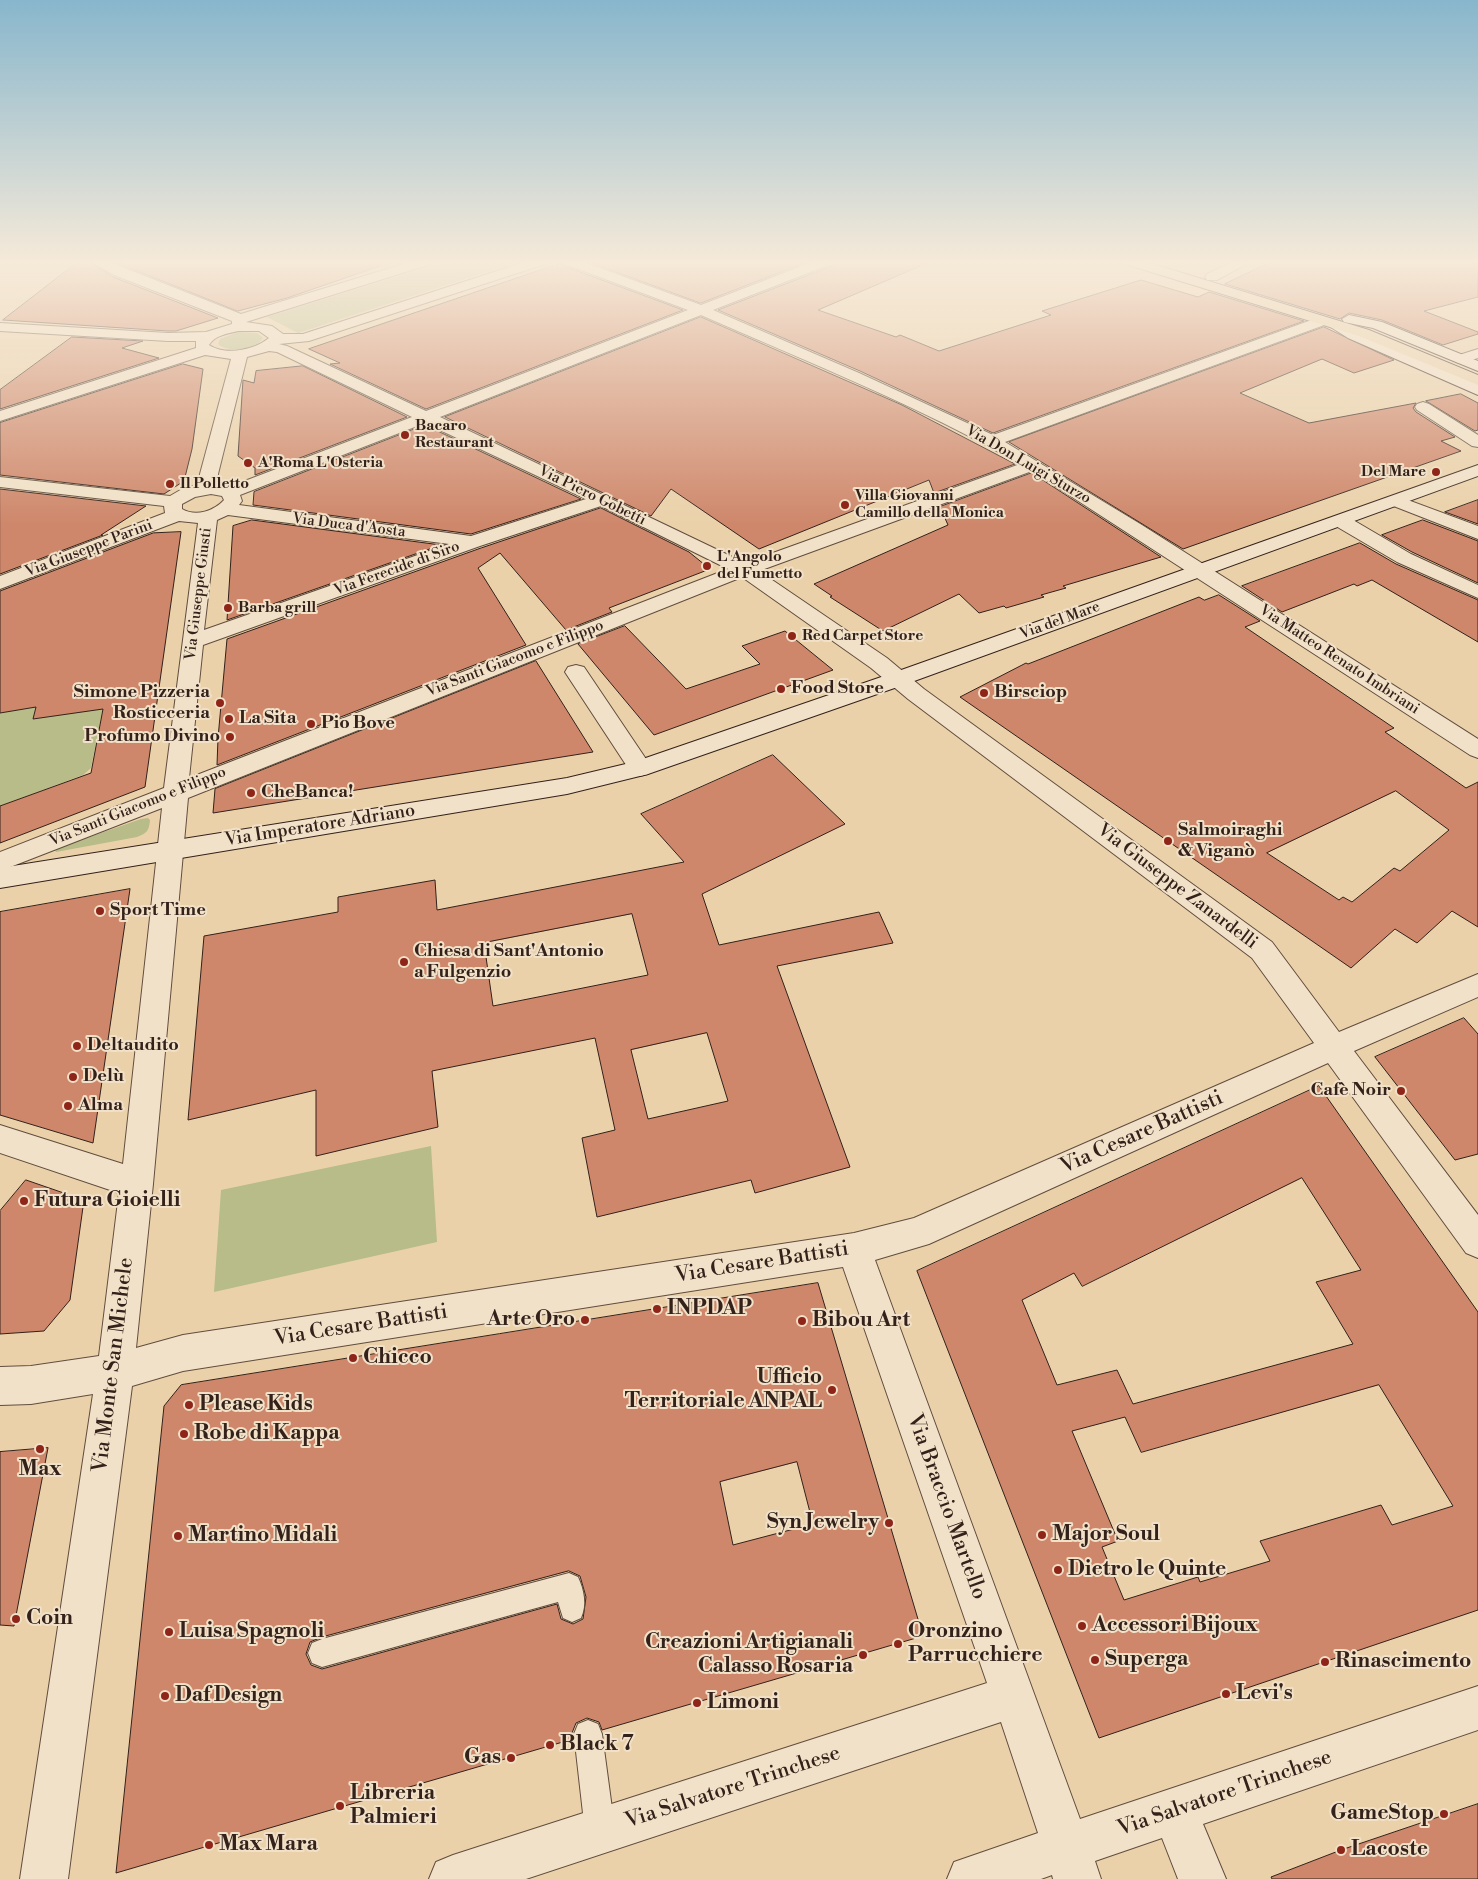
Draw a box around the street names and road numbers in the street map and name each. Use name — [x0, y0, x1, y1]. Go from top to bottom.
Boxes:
street label: Via Don Luigi Sturzo — [962, 422, 1094, 508]
street label: Via Piero Gobetti — [535, 462, 649, 530]
street label: Via Duca d'Aosta — [291, 510, 407, 542]
street label: Via Giuseppe Parini — [23, 516, 155, 582]
street label: Via Giuseppe Giusti — [182, 527, 216, 661]
street label: Via Ferecide di Siro — [332, 538, 462, 600]
street label: Via del Mare — [1017, 598, 1103, 644]
street label: Via Matteo Renato Imbriani — [1255, 601, 1423, 719]
street label: Via Santi Giacomo e Filippo — [424, 617, 606, 701]
street label: Via Santi Giacomo e Filippo — [47, 763, 229, 851]
street label: Via Imperatore Adriano — [223, 800, 417, 852]
street label: Via Giuseppe Zanardelli — [1093, 820, 1261, 954]
street label: Via Cesare Battisti — [1057, 1086, 1227, 1180]
street label: Via Cesare Battisti — [673, 1237, 851, 1289]
street label: Via Monte San Michele — [88, 1256, 140, 1474]
street label: Via Cesare Battisti — [272, 1300, 450, 1352]
street label: Via Braccio Martello — [901, 1411, 991, 1603]
street label: Via Salvatore Trinchese — [622, 1741, 844, 1835]
street label: Via Salvatore Trinchese — [1115, 1745, 1335, 1843]

